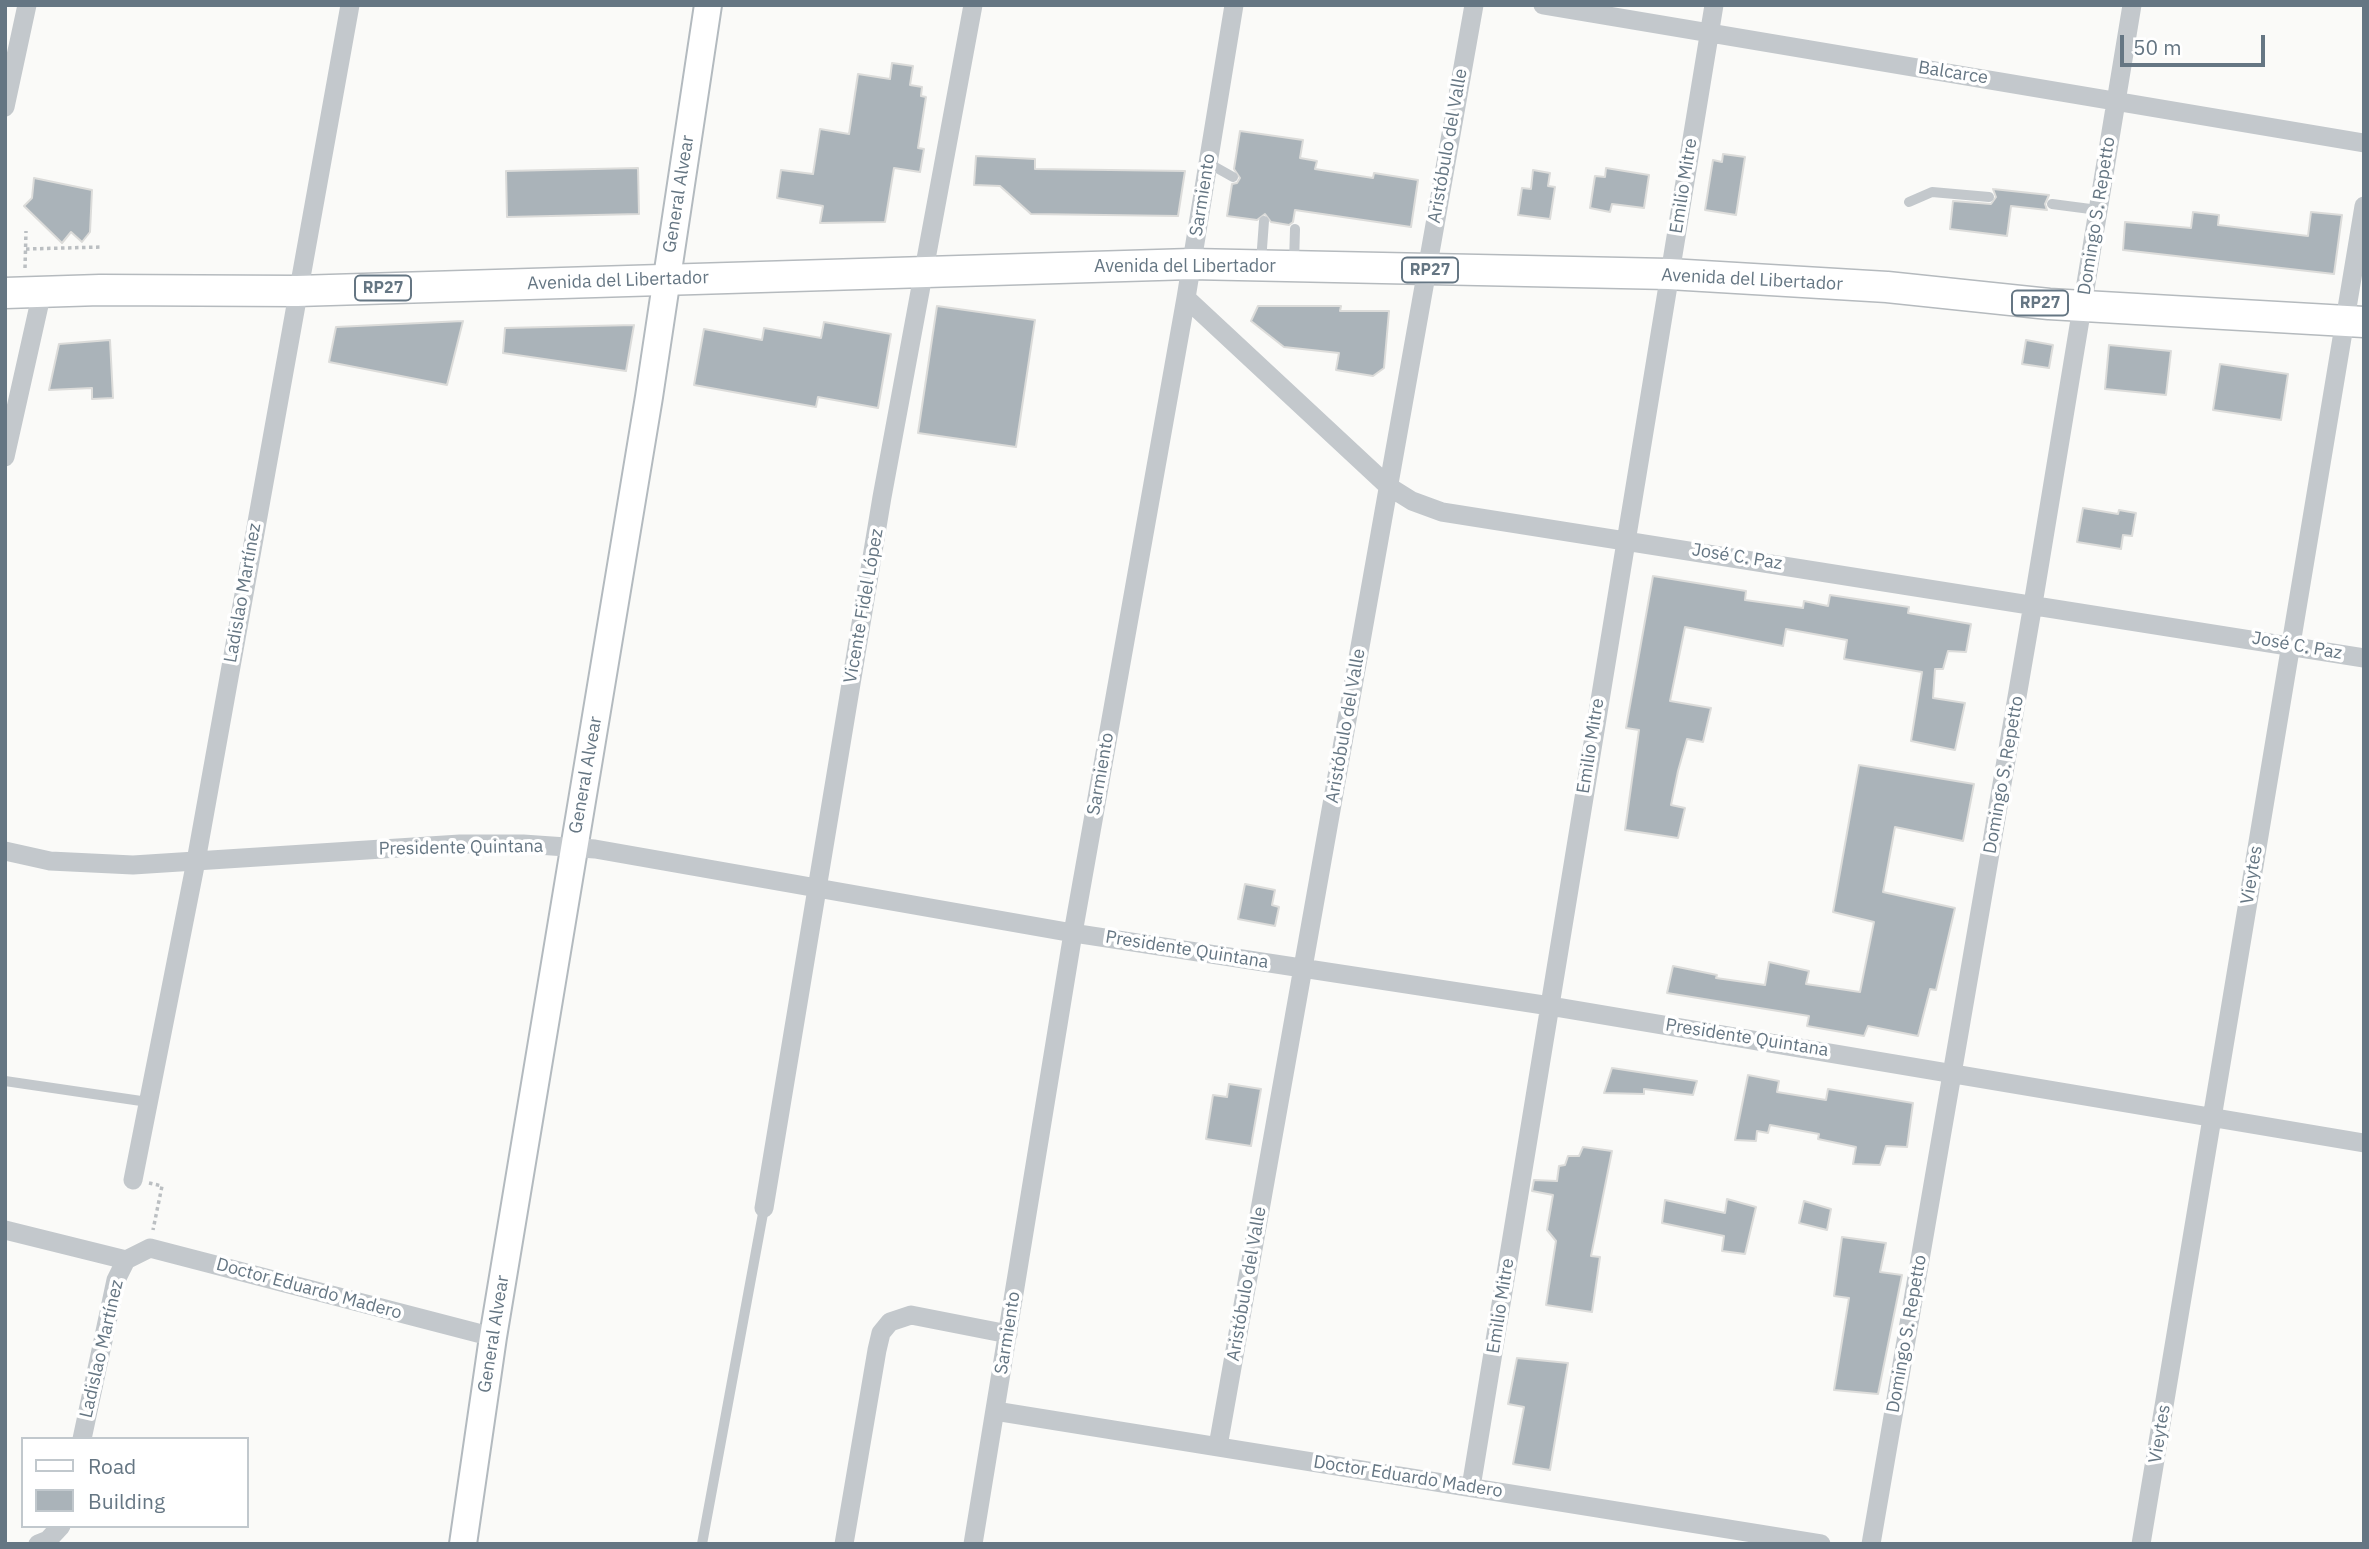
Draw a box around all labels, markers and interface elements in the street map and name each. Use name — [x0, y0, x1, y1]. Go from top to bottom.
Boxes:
scale bar — [2124, 21, 2269, 65]
text: 50 m — [2133, 33, 2182, 61]
street label: Balcarce — [1917, 57, 1989, 89]
street label: Aristóbulo del Valle — [1424, 67, 1472, 225]
street label: General Alvear — [659, 134, 699, 254]
street label: Domingo S. Repetto — [2074, 135, 2120, 297]
street label: Emilio Mitre — [1666, 137, 1702, 235]
street label: Sarmiento — [1186, 152, 1220, 238]
street label: Avenida del Libertador — [1094, 256, 1276, 278]
road number: RP27 — [1402, 258, 1458, 282]
street label: Avenida del Libertador — [1661, 264, 1843, 296]
street label: Avenida del Libertador — [527, 267, 709, 295]
road number: RP27 — [355, 276, 411, 300]
road number: RP27 — [2012, 290, 2068, 316]
street label: Ladislao Martínez — [220, 522, 266, 664]
street label: Vicente Fidel López — [840, 527, 888, 685]
street label: José C. Paz — [1690, 539, 1784, 575]
street label: José C. Paz — [2250, 627, 2344, 665]
street label: Aristóbulo del Valle — [1322, 647, 1370, 805]
street label: Domingo S. Repetto — [1979, 694, 2029, 856]
street label: Emilio Mitre — [1573, 697, 1609, 795]
street label: General Alvear — [565, 715, 607, 835]
street label: Sarmiento — [1083, 731, 1119, 817]
street label: Presidente Quintana — [378, 836, 544, 860]
street label: Vieytes — [2237, 844, 2267, 906]
street label: Presidente Quintana — [1104, 926, 1270, 974]
street label: Presidente Quintana — [1664, 1014, 1830, 1062]
street label: Aristóbulo del Valle — [1223, 1205, 1271, 1363]
street label: Domingo S. Repetto — [1882, 1253, 1932, 1415]
street label: Doctor Eduardo Madero — [214, 1254, 404, 1324]
street label: Emilio Mitre — [1483, 1257, 1519, 1355]
street label: General Alvear — [474, 1274, 514, 1394]
street label: Ladislao Martínez — [76, 1278, 128, 1420]
street label: Sarmiento — [991, 1290, 1025, 1376]
street label: Vieytes — [2145, 1403, 2175, 1465]
legend — [21, 1437, 248, 1528]
street label: Doctor Eduardo Madero — [1312, 1451, 1504, 1503]
text: Road — [88, 1452, 136, 1480]
text: Building — [88, 1487, 165, 1515]

